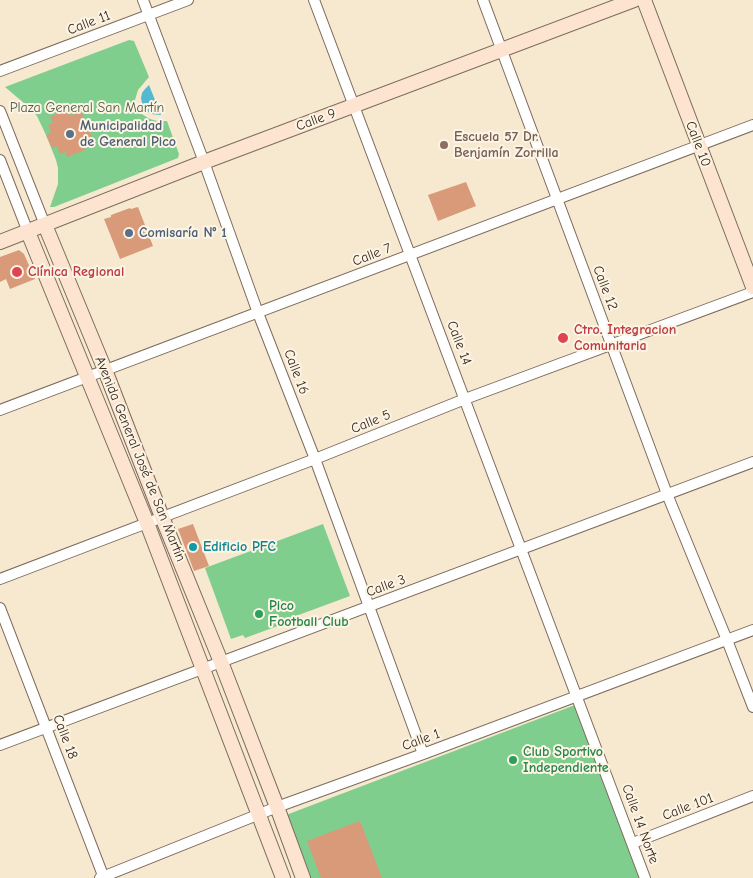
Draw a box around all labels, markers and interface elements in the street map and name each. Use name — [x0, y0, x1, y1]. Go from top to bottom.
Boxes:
street label: Calle 11 — [65, 7, 113, 39]
park label: Plaza General San Martín — [10, 100, 164, 116]
street label: Calle 9 — [294, 105, 338, 135]
place label: Municipalidad de General Pico — [80, 118, 176, 150]
street label: Calle 10 — [682, 119, 714, 169]
marker: Municipalidad de General Pico — [64, 128, 76, 140]
place label: Escuela 57 Dr. Benjamín Zorrilla — [454, 129, 559, 162]
marker: Escuela 57 Dr. Benjamín Zorrilla — [438, 139, 450, 151]
place label: Comisaría N° 1 — [139, 225, 227, 241]
marker: Comisaría N° 1 — [123, 227, 135, 239]
street label: Calle 7 — [350, 240, 394, 270]
street label: Calle 12 — [589, 263, 621, 313]
place label: Clínica Regional — [28, 264, 124, 280]
marker: Clínica Regional — [10, 265, 24, 279]
street label: Calle 14 — [443, 319, 475, 367]
place label: Ctro. Integracion Comunitaria — [574, 322, 676, 354]
marker: Ctro. Integracion Comunitaria — [556, 331, 570, 345]
street label: Calle 16 — [280, 347, 312, 397]
street label: Avenida General José de San Martín — [91, 354, 189, 564]
street label: Calle 5 — [349, 406, 393, 438]
place label: Edificio PFC — [203, 539, 276, 555]
marker: Edificio PFC — [187, 541, 199, 553]
street label: Calle 3 — [364, 571, 408, 601]
place label: Pico Football Club — [269, 598, 349, 630]
marker: Pico Football Club — [253, 608, 265, 620]
street label: Calle 18 — [49, 712, 81, 762]
street label: Calle 1 — [400, 725, 442, 755]
place label: Club Sportivo Independiente — [523, 744, 609, 776]
marker: Club Sportivo Independiente — [507, 754, 519, 766]
street label: Calle 14 Norte — [618, 782, 662, 866]
street label: Calle 101 — [660, 790, 716, 824]

